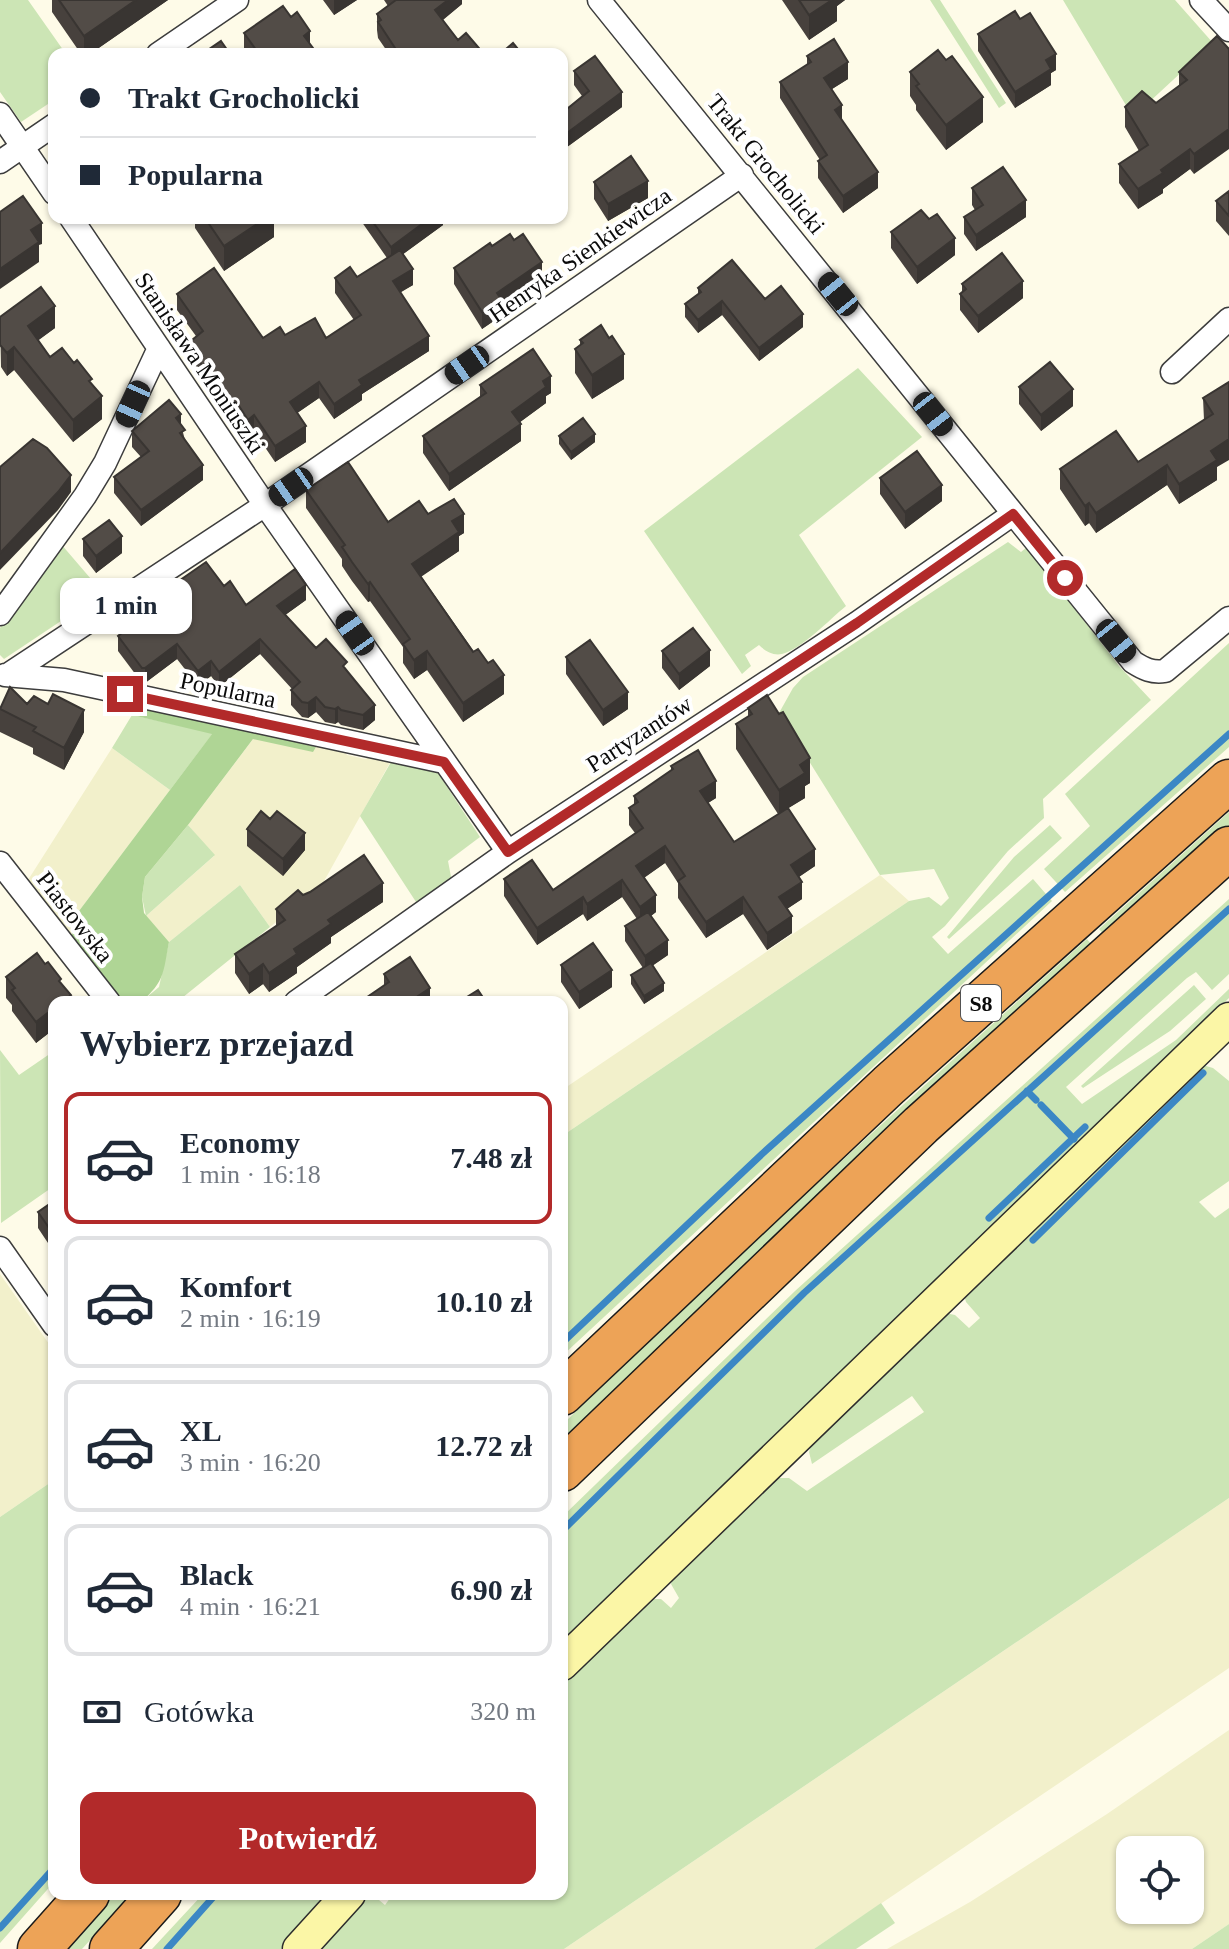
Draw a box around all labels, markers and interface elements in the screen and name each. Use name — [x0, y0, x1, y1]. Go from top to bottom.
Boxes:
text: Trakt Grocholicki — [128, 81, 359, 114]
street label: Trakt Grocholicki — [702, 89, 830, 239]
text: Popularna — [128, 158, 263, 191]
street label: Henryka Sienkiewicza — [484, 182, 676, 328]
street label: Stanisława Moniuszki — [130, 268, 270, 459]
car — [814, 268, 862, 320]
car — [440, 341, 494, 389]
car — [112, 377, 154, 431]
car — [909, 388, 957, 440]
car — [264, 463, 318, 511]
route start — [1047, 560, 1083, 596]
callout: 1 min — [59, 578, 191, 634]
text: 1 min — [95, 591, 157, 620]
car — [331, 606, 379, 660]
car — [1092, 615, 1140, 667]
street label: Popularna — [178, 667, 279, 713]
route end — [107, 676, 143, 712]
street label: Partyzantów — [582, 690, 697, 778]
street label: Piastowska — [32, 866, 119, 968]
road number: S8 — [961, 985, 1001, 1021]
text: Wybierz przejazd — [80, 1024, 354, 1064]
icon: car — [84, 1122, 156, 1194]
text: Economy — [180, 1126, 300, 1159]
text: 7.48 zł — [450, 1141, 532, 1174]
text: 1 min · 16:18 — [180, 1160, 321, 1189]
icon: car — [84, 1266, 156, 1338]
text: Komfort — [180, 1270, 292, 1303]
text: 10.10 zł — [435, 1285, 532, 1318]
text: 2 min · 16:19 — [180, 1304, 321, 1333]
icon: car — [84, 1410, 156, 1482]
text: XL — [180, 1414, 222, 1447]
text: 12.72 zł — [435, 1429, 532, 1462]
text: 3 min · 16:20 — [180, 1448, 321, 1477]
icon: car — [84, 1554, 156, 1626]
text: Black — [180, 1558, 253, 1591]
text: 6.90 zł — [450, 1573, 532, 1606]
text: 4 min · 16:21 — [180, 1592, 321, 1621]
icon: cash — [80, 1690, 124, 1734]
text: Gotówka — [144, 1695, 254, 1728]
text: 320 m — [470, 1697, 536, 1726]
button: Potwierdź — [80, 1792, 536, 1884]
map controls — [1116, 1836, 1204, 1924]
button: locate — [1116, 1836, 1204, 1924]

